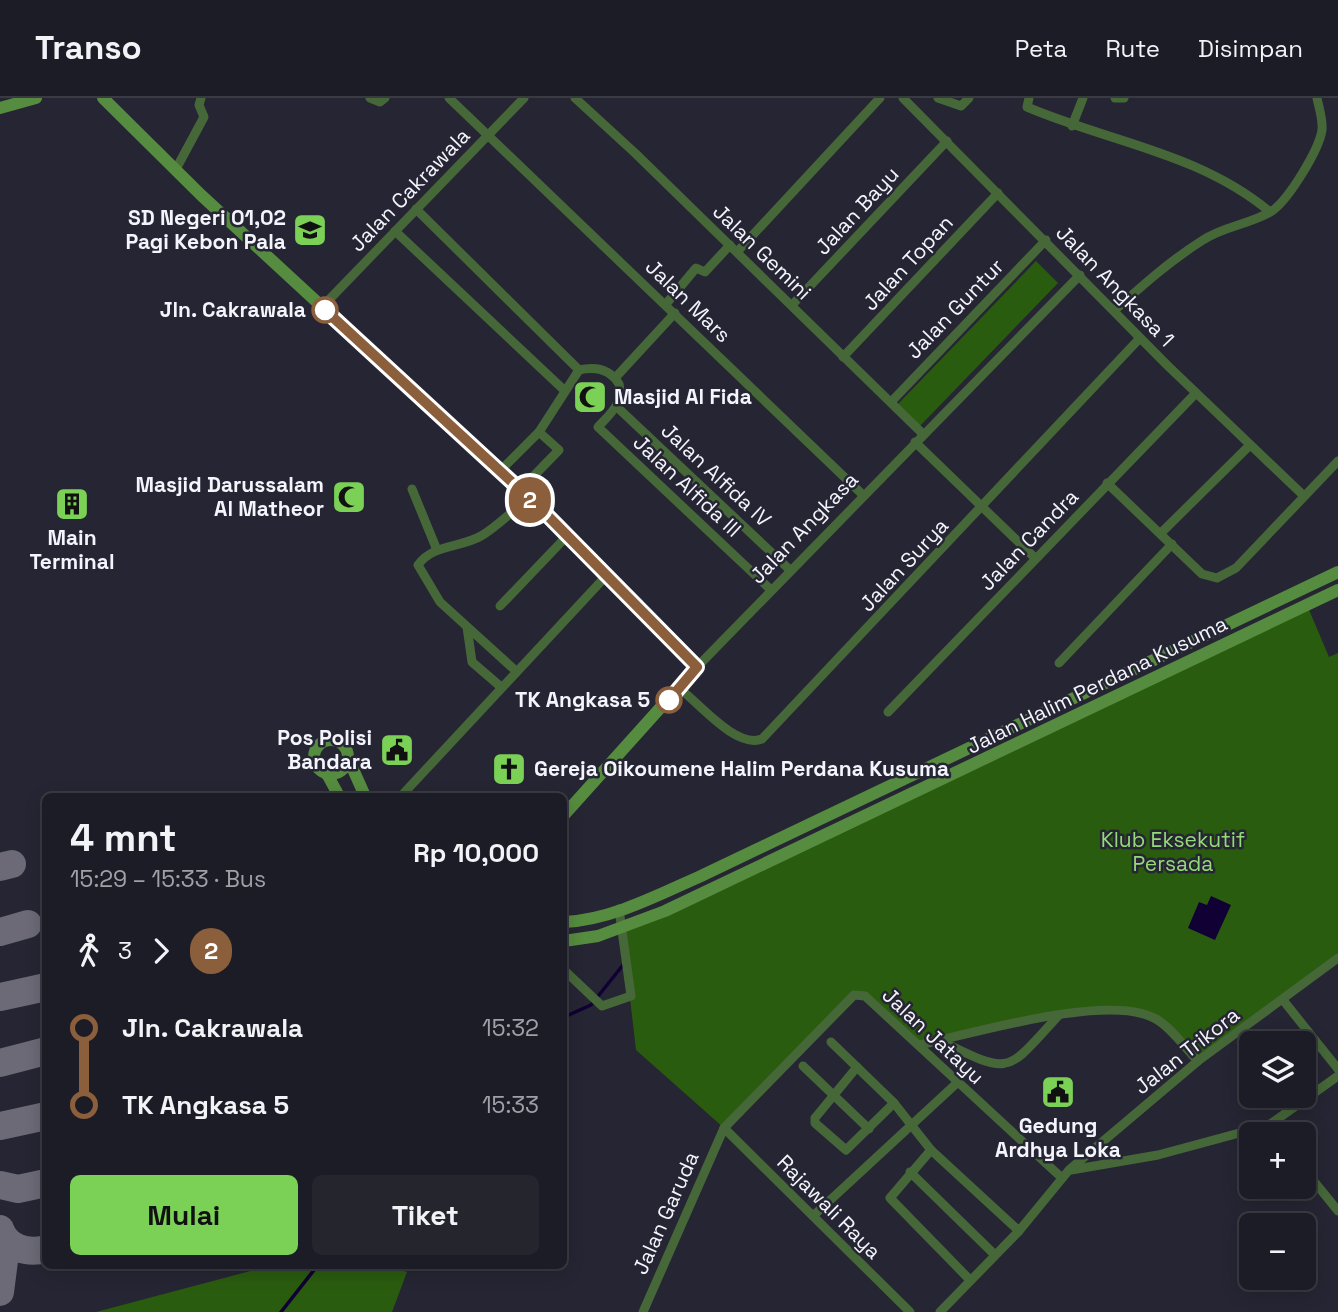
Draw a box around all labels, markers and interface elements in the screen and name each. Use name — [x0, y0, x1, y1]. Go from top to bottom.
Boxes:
text: Transo — [35, 27, 142, 69]
text: Peta — [1015, 33, 1067, 64]
text: Rute — [1105, 33, 1160, 64]
text: Disimpan — [1198, 33, 1303, 64]
street label: Jalan Cakrawala — [344, 122, 476, 257]
street label: Jalan Bayu — [809, 161, 904, 260]
street label: Jalan Gemini — [707, 198, 817, 305]
place label: SD Negeri 01,02 Pagi Kebon Pala — [125, 204, 286, 255]
street label: Jalan Topan — [857, 209, 959, 316]
school or university icon: SD Negeri 01,02 Pagi Kebon Pala — [291, 211, 329, 249]
street label: Jalan Angkasa 1 — [1050, 219, 1180, 352]
street label: Jalan Mars — [640, 253, 737, 348]
street label: Jalan Guntur — [900, 253, 1009, 365]
place label: Jln. Cakrawala — [160, 296, 306, 323]
marker: Jln. Cakrawala — [312, 297, 338, 323]
mosque icon: Masjid Al Fida — [571, 378, 609, 416]
place label: Masjid Al Fida — [614, 383, 752, 410]
street label: Jalan Alfida IV — [656, 417, 777, 532]
street label: Jalan Alfida III — [628, 429, 747, 543]
street label: Jalan Angkasa — [744, 466, 864, 589]
place label: Masjid Darussalam Al Matheor — [135, 471, 324, 522]
line badge: 2 — [507, 477, 553, 523]
mosque icon: Masjid Darussalam Al Matheor — [330, 478, 368, 516]
street label: Jalan Candra — [973, 483, 1084, 596]
text: 2 — [523, 484, 537, 515]
building icon: Main Terminal — [53, 485, 91, 523]
street label: Jalan Surya — [854, 512, 954, 617]
place label: Main Terminal — [30, 524, 115, 575]
street label: Jalan Halim Perdana Kusuma — [962, 610, 1232, 760]
place label: TK Angkasa 5 — [515, 686, 650, 713]
marker: TK Angkasa 5 — [656, 687, 682, 713]
place label: Pos Polisi Bandara — [277, 724, 372, 775]
public building icon: Pos Polisi Bandara — [378, 731, 416, 769]
church icon: Gereja Oikoumene Halim Perdana Kusuma — [490, 750, 528, 788]
place label: Gereja Oikoumene Halim Perdana Kusuma — [534, 755, 949, 782]
text: 4 mnt — [70, 814, 176, 862]
park label: Klub Eksekutif Persada — [1101, 826, 1245, 877]
text: Rp 10,000 — [413, 836, 539, 870]
text: 15:29 – 15:33 · Bus — [70, 864, 266, 894]
icon: walk — [70, 932, 108, 970]
icon: forward — [142, 932, 180, 970]
text: 2 — [204, 935, 218, 966]
text: 3 — [118, 936, 132, 966]
street label: Jalan Jatayu — [877, 981, 990, 1090]
street label: Jalan Trikora — [1129, 1001, 1245, 1100]
text: Jln. Cakrawala — [122, 1011, 303, 1045]
text: 15:32 — [482, 1013, 539, 1043]
map controls — [1239, 1031, 1316, 1290]
button: layers — [1239, 1031, 1316, 1108]
public building icon: Gedung Ardhya Loka — [1039, 1073, 1077, 1111]
text: TK Angkasa 5 — [122, 1088, 289, 1122]
text: 15:33 — [482, 1090, 539, 1120]
place label: Gedung Ardhya Loka — [995, 1112, 1121, 1163]
button: + — [1239, 1122, 1316, 1199]
street label: Jalan Garuda — [626, 1147, 705, 1278]
street label: Rajawali Raya — [771, 1149, 887, 1265]
button: Mulai — [70, 1175, 298, 1255]
button: Tiket — [312, 1175, 539, 1255]
button: − — [1239, 1213, 1316, 1290]

